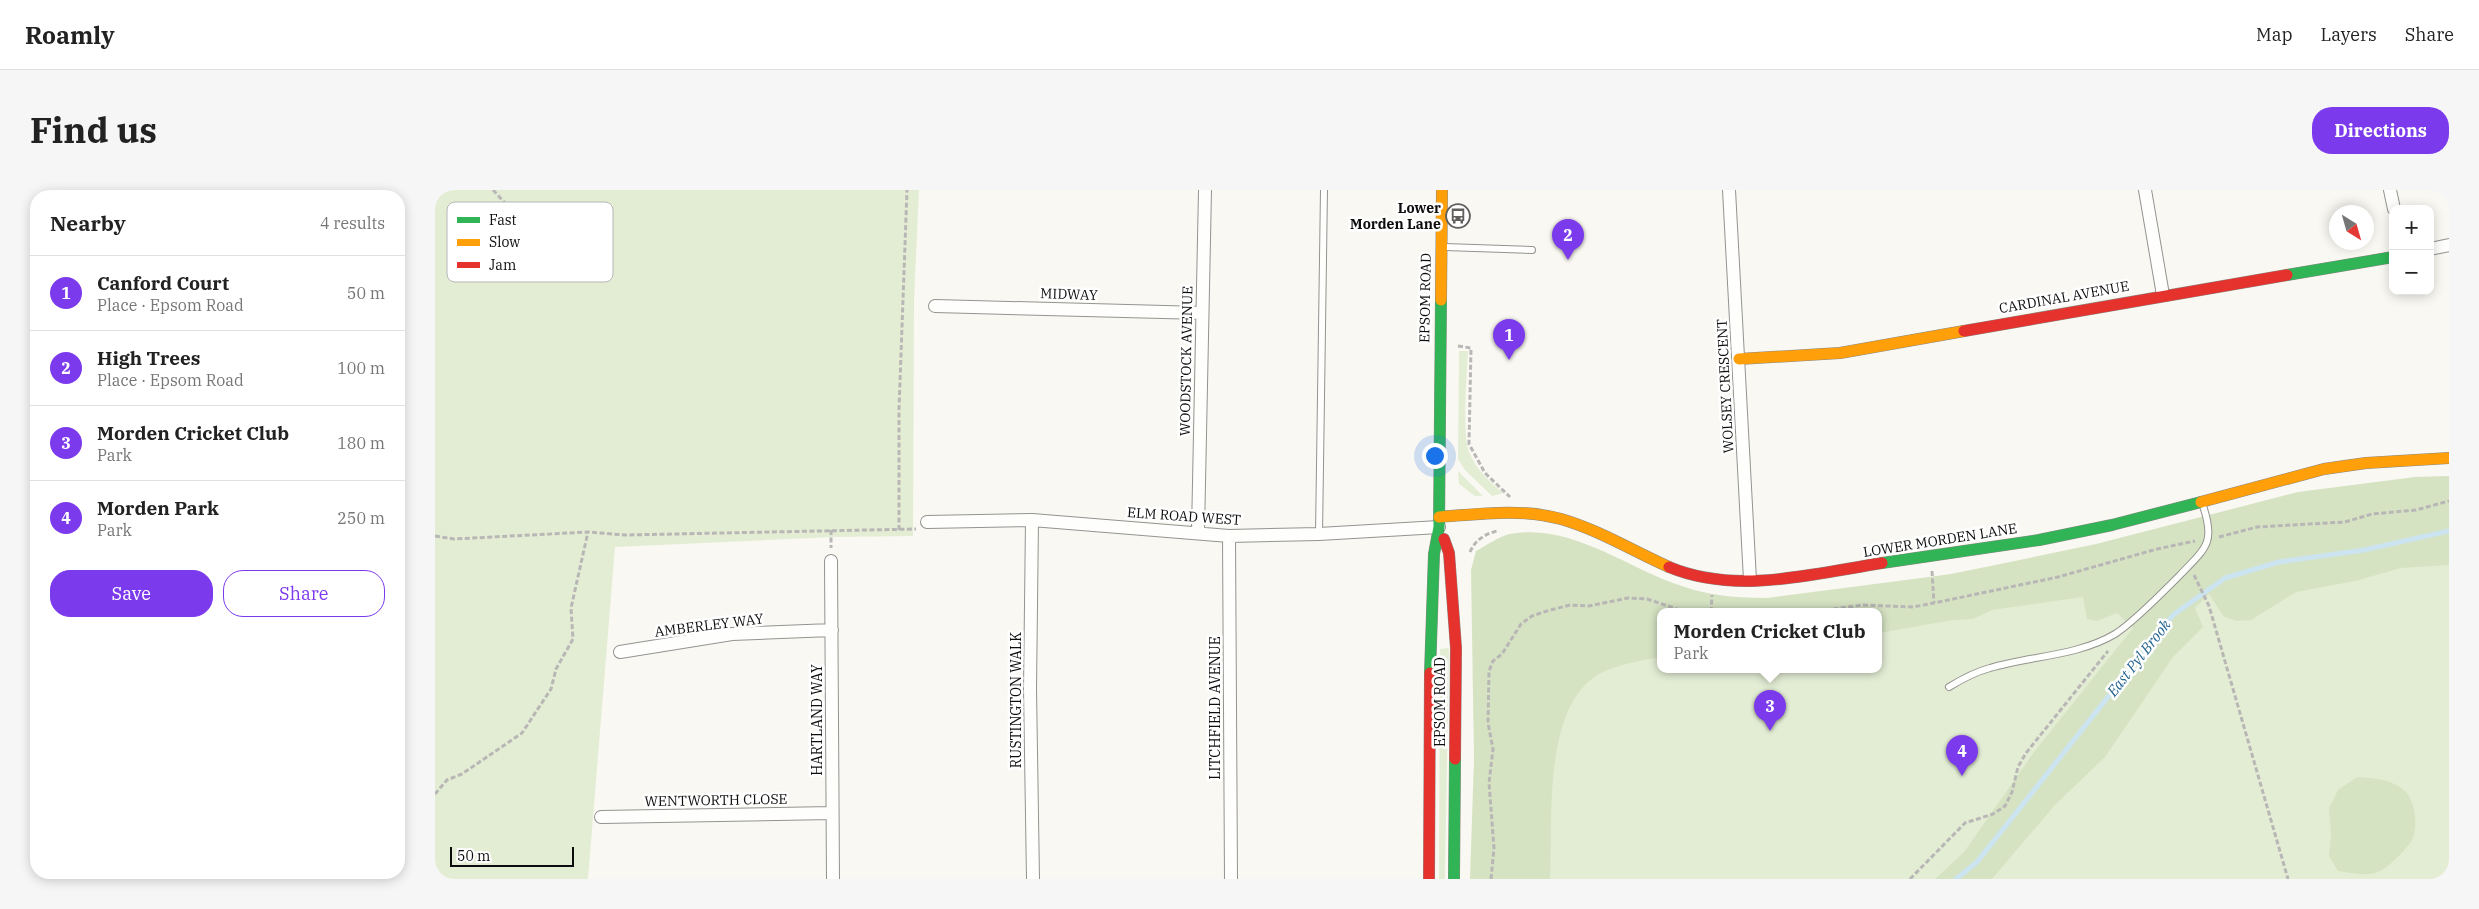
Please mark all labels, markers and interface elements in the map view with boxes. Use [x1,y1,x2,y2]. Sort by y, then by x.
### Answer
text: Roamly [25,19,115,51]
text: Map [2256,23,2293,46]
text: Layers [2321,23,2377,46]
text: Share [2405,23,2454,46]
text: Find us [30,107,157,153]
button: Directions [2312,107,2449,154]
place label: Lower Morden Lane [1350,199,1441,233]
legend [447,202,613,282]
bus stop icon: Lower Morden Lane [1445,203,1471,229]
north arrow [2329,205,2374,250]
map controls [2389,205,2434,295]
button: + [2389,205,2434,250]
text: Nearby [50,209,126,237]
text: Fast [489,211,517,229]
text: 4 results [320,213,385,233]
pin: 2 [1552,219,1584,260]
text: Slow [489,233,520,251]
button: − [2389,250,2434,295]
street label: EPSOM ROAD [1415,253,1435,343]
text: Jam [489,256,516,274]
text: Canford Court [97,271,229,295]
street label: CARDINAL AVENUE [1998,277,2131,317]
text: 1 [61,283,71,303]
text: 50 m [347,283,385,303]
street label: MIDWAY [1040,284,1098,304]
street label: WOODSTOCK AVENUE [1176,286,1196,436]
text: Place · Epsom Road [97,295,244,315]
street label: WOLSEY CRESCENT [1712,318,1738,454]
pin: 1 [1493,319,1525,360]
text: High Trees [97,346,200,370]
text: 2 [61,358,71,378]
text: 100 m [337,358,385,378]
text: Place · Epsom Road [97,370,244,390]
text: Morden Cricket Club [97,421,289,445]
text: 3 [61,433,71,453]
text: 180 m [337,433,385,453]
your location [1422,443,1448,469]
text: Park [97,445,132,465]
text: Morden Park [97,496,219,520]
street label: ELM ROAD WEST [1126,503,1242,529]
text: 4 [61,508,71,528]
text: 250 m [337,508,385,528]
street label: LOWER MORDEN LANE [1862,519,2018,561]
text: Park [97,520,132,540]
button: Save [50,570,213,617]
button: Share [223,570,385,617]
popup [1657,608,1882,673]
street label: AMBERLEY WAY [654,609,765,641]
water label: East Pyl Brook [2102,615,2175,701]
text: Morden Cricket Club [1673,619,1866,643]
street label: RUSTINGTON WALK [1007,632,1025,768]
street label: LITCHFIELD AVENUE [1206,636,1224,780]
text: Park [1673,643,1708,663]
street label: EPSOM ROAD [1431,657,1449,747]
street label: HARTLAND WAY [808,664,826,776]
pin: 3 [1754,690,1786,731]
pin: 4 [1946,735,1978,776]
street label: WENTWORTH CLOSE [644,790,788,810]
scale bar [450,844,574,867]
text: 50 m [457,847,490,865]

